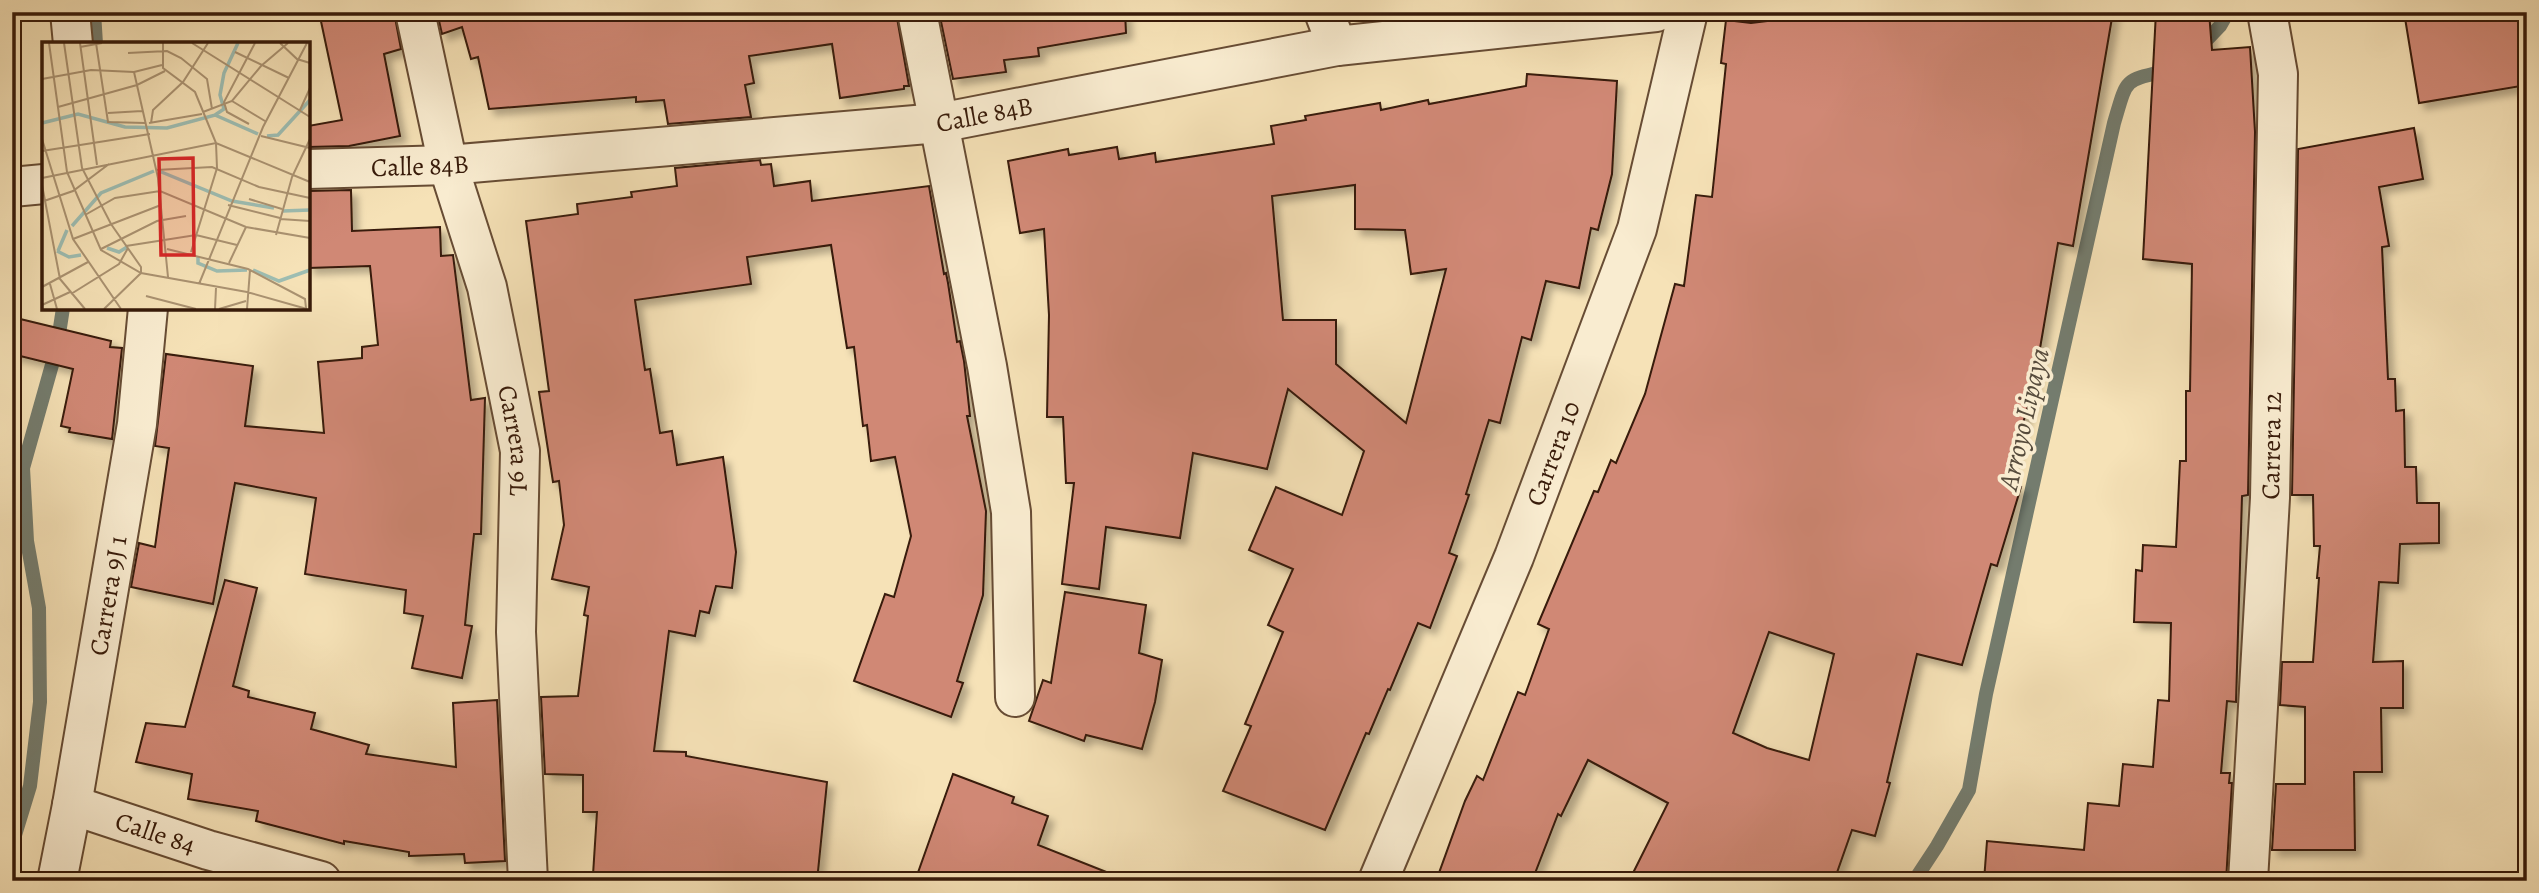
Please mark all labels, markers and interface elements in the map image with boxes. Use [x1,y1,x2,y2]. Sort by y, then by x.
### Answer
inset map [42,42,310,310]
street label: Calle 84B [933,88,1036,141]
street label: Calle 84B [371,146,470,185]
water label: Arroyo Lipaya [1989,344,2059,496]
street label: Carrera 9L [490,382,538,497]
street label: Carrera 12 [2252,391,2290,500]
street label: Carrera 10 [1517,396,1588,511]
street label: Carrera 9J 1 [80,533,135,658]
street label: Calle 84 [111,803,200,862]

